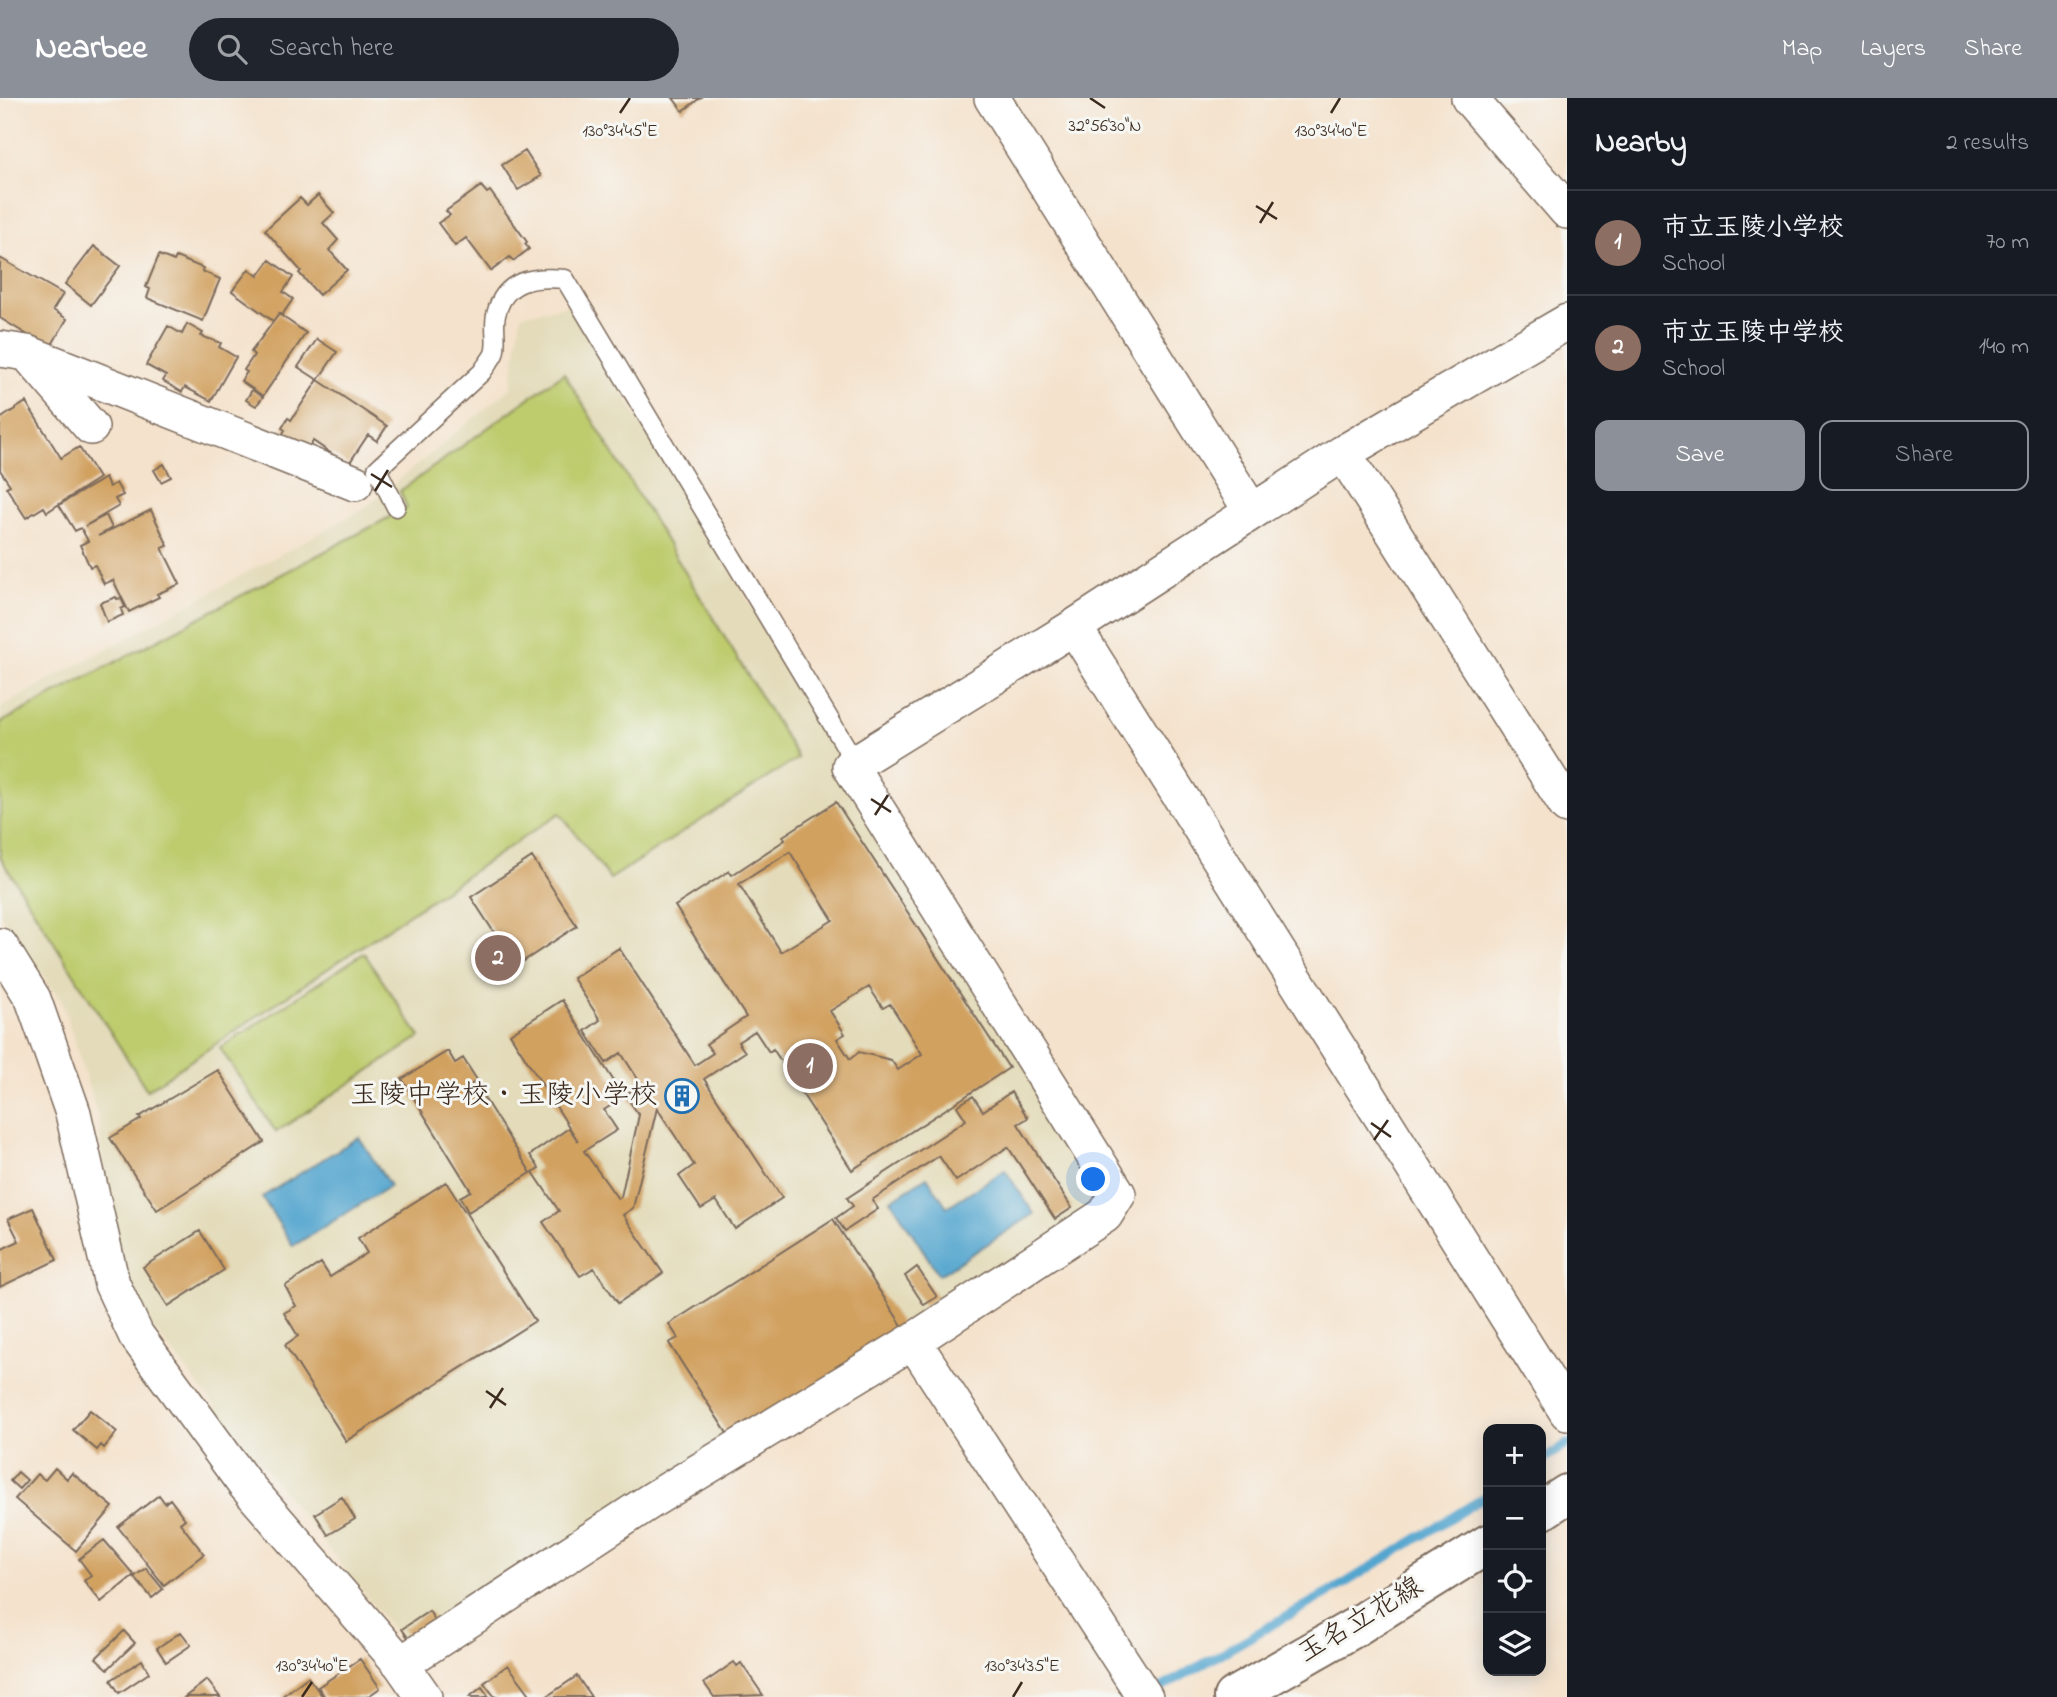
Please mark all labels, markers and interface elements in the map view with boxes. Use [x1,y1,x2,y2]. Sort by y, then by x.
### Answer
search box [189,18,679,81]
text: Nearbee [35,25,147,73]
icon: search [213,30,251,68]
text: Search here [269,30,394,68]
text: Map [1782,32,1822,67]
text: Layers [1860,32,1926,67]
text: Share [1964,32,2022,67]
text: 32°56'30"N [1069,114,1141,140]
text: 130°34'45"E [582,119,658,145]
text: 130°34'40"E [1295,119,1367,145]
text: Nearby [1595,122,1687,166]
text: 2 results [1946,127,2029,160]
text: 市立玉陵小学校 [1662,210,1844,248]
text: 1 [1614,226,1622,259]
text: 70 m [1986,226,2029,259]
text: School [1662,248,1725,281]
text: 市立玉陵中学校 [1662,315,1844,353]
text: 2 [1612,331,1624,364]
text: 140 m [1979,331,2029,364]
text: School [1662,353,1725,386]
button: Save [1595,420,1805,491]
button: Share [1819,420,2029,491]
pin: 2 [475,932,521,984]
pin: 1 [787,1040,833,1092]
place label: 玉陵中学校・玉陵小学校 [350,1076,658,1117]
building icon: 玉陵中学校・玉陵小学校 [663,1077,701,1115]
your location [1076,1162,1110,1196]
map controls [1483,1424,1546,1676]
button: + [1483,1424,1546,1487]
button: − [1483,1487,1546,1550]
button: locate [1483,1550,1546,1613]
street label: 玉名立花線 [1290,1567,1432,1675]
button: layers [1483,1613,1546,1676]
text: 130°34'40"E [276,1654,348,1680]
text: 130°34'35"E [984,1654,1060,1680]

